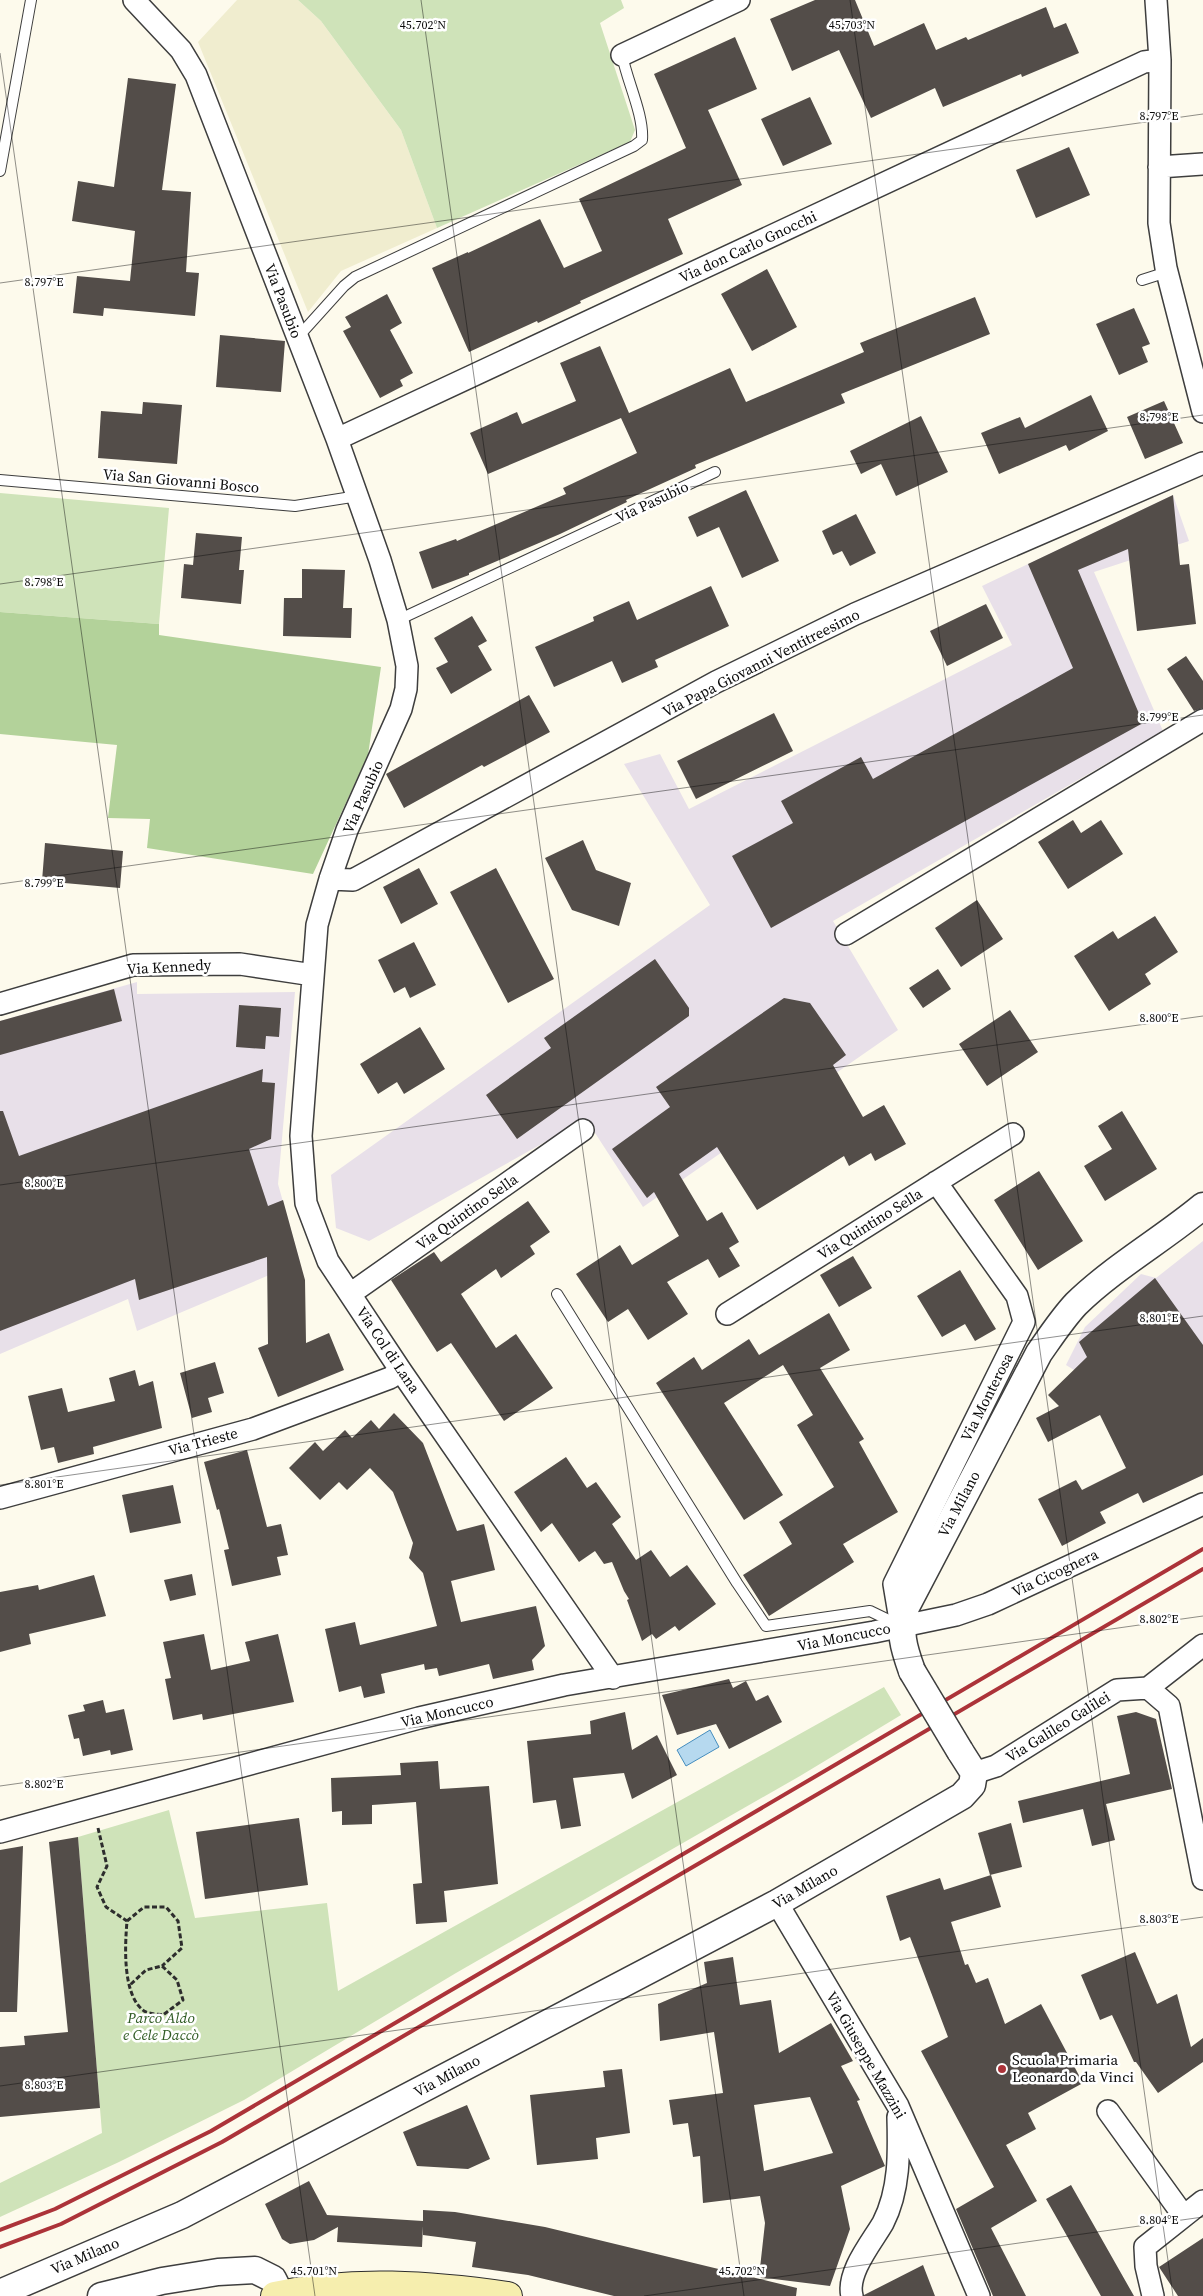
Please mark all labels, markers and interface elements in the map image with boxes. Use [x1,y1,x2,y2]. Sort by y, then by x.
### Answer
text: 45.702°N [400,17,446,33]
text: 45.703°N [829,17,875,33]
text: 8.797°E [1140,108,1178,124]
street label: Via don Carlo Gnocchi [676,205,820,288]
street label: Via Pasubio [260,260,307,341]
text: 8.797°E [25,274,63,290]
text: 8.798°E [1140,409,1178,425]
street label: Via San Giovanni Bosco [102,463,260,498]
street label: Via Pasubio [612,475,692,528]
text: 8.798°E [25,574,63,590]
street label: Via Papa Giovanni Ventitreesimo [658,603,863,722]
text: 8.799°E [1140,709,1178,725]
street label: Via Pasubio [337,757,388,837]
text: 8.799°E [25,875,63,891]
street label: Via Kennedy [126,954,212,979]
text: 8.800°E [1140,1010,1178,1026]
street label: Via Quintino Sella [412,1168,522,1255]
text: 8.800°E [25,1175,63,1191]
street label: Via Quintino Sella [813,1183,926,1264]
street label: Via Col di Lana [352,1302,425,1398]
text: 8.801°E [1140,1310,1178,1326]
street label: Via Monterosa [955,1349,1018,1445]
street label: Via Trieste [166,1422,240,1461]
street label: Via Milano [932,1467,985,1541]
text: 8.801°E [25,1476,63,1492]
street label: Via Cicognera [1008,1543,1102,1602]
text: 8.802°E [1140,1611,1178,1627]
street label: Via Moncucco [795,1617,892,1656]
street label: Via Galileo Galilei [1002,1686,1114,1767]
street label: Via Moncucco [398,1691,495,1732]
text: 8.802°E [25,1776,63,1792]
street label: Via Milano [768,1859,841,1914]
text: 8.803°E [1140,1911,1178,1927]
street label: Via Giuseppe Mazzini [821,1987,911,2122]
park label: Parco Aldo e Cele Daccò [123,2007,199,2045]
street label: Via Milano [410,2049,484,2102]
place label: Scuola Primaria Leonardo da Vinci [1012,2049,1134,2087]
marker: Scuola Primaria Leonardo da Vinci [996,2063,1008,2075]
text: 8.803°E [25,2077,63,2093]
text: 8.804°E [1140,2212,1178,2228]
street label: Via Milano [47,2232,122,2279]
text: 45.701°N [291,2263,337,2279]
text: 45.702°N [719,2263,765,2279]

